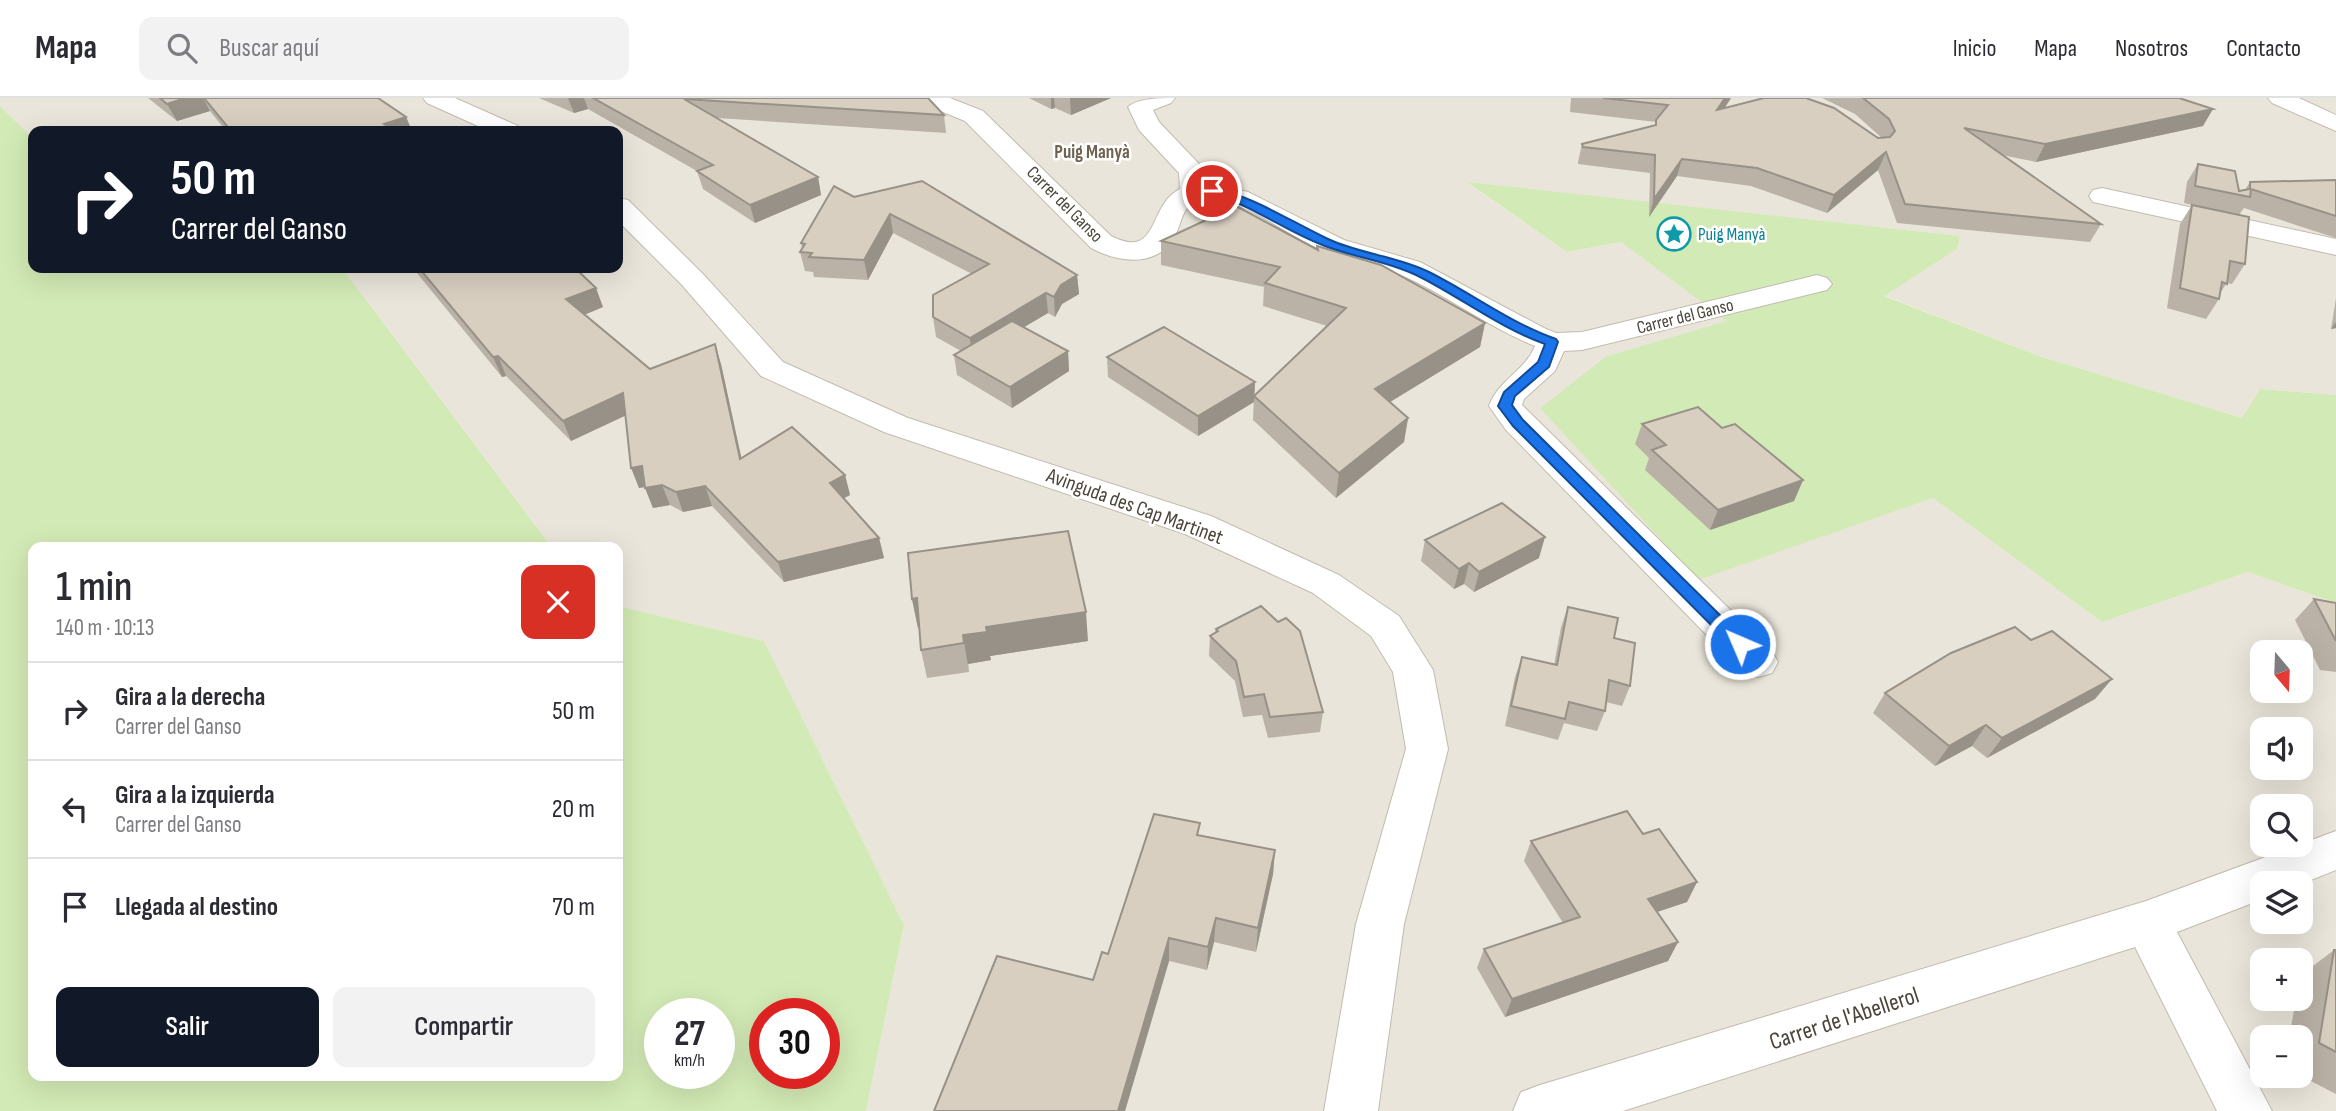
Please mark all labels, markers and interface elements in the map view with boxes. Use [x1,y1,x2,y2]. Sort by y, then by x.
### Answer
search box [139,17,629,80]
text: Mapa [35,28,97,68]
icon: search [163,29,201,67]
text: Buscar aquí [219,33,319,64]
text: Inicio [1953,34,1996,63]
text: Mapa [2034,34,2077,63]
text: Nosotros [2115,34,2188,63]
text: Contacto [2226,34,2301,63]
district label: Puig Manyà [1054,141,1130,164]
text: 50 m [171,150,256,209]
icon: right [56,154,147,245]
pin [1182,161,1242,221]
street label: Carrer del Ganso [1022,162,1107,247]
icon: arrive [1193,172,1231,210]
text: Carrer del Ganso [171,210,347,249]
place icon: Puig Manyà [1655,215,1693,253]
place label: Puig Manyà [1698,224,1765,245]
street label: Carrer del Ganso [1635,294,1736,339]
street label: Avinguda des Cap Martinet [1042,463,1227,550]
text: 1 min [56,562,132,613]
button: close [521,565,595,639]
position arrow [1703,607,1777,681]
text: 140 m · 10:13 [56,614,154,642]
north arrow [2250,640,2314,704]
map controls [2250,640,2313,1088]
text: Gira a la derecha [115,682,265,713]
icon: right [56,692,94,730]
text: 50 m [552,696,595,727]
text: Carrer del Ganso [115,713,242,741]
button: sound [2250,717,2313,780]
text: Gira a la izquierda [115,780,275,811]
icon: left [56,790,94,828]
text: 20 m [552,794,595,825]
button: search [2250,794,2313,857]
text: Carrer del Ganso [115,811,242,839]
button: layers [2250,871,2313,934]
icon: arrive [56,888,94,926]
text: Llegada al destino [115,892,278,923]
text: 70 m [552,892,595,923]
button: + [2250,948,2313,1011]
street label: Carrer de l'Abellerol [1766,981,1923,1056]
button: Salir [56,987,319,1067]
button: Compartir [333,987,595,1067]
speed limit sign: 30 [749,998,840,1089]
text: 27 [674,1013,705,1056]
button: − [2250,1025,2313,1088]
text: km/h [674,1050,705,1071]

